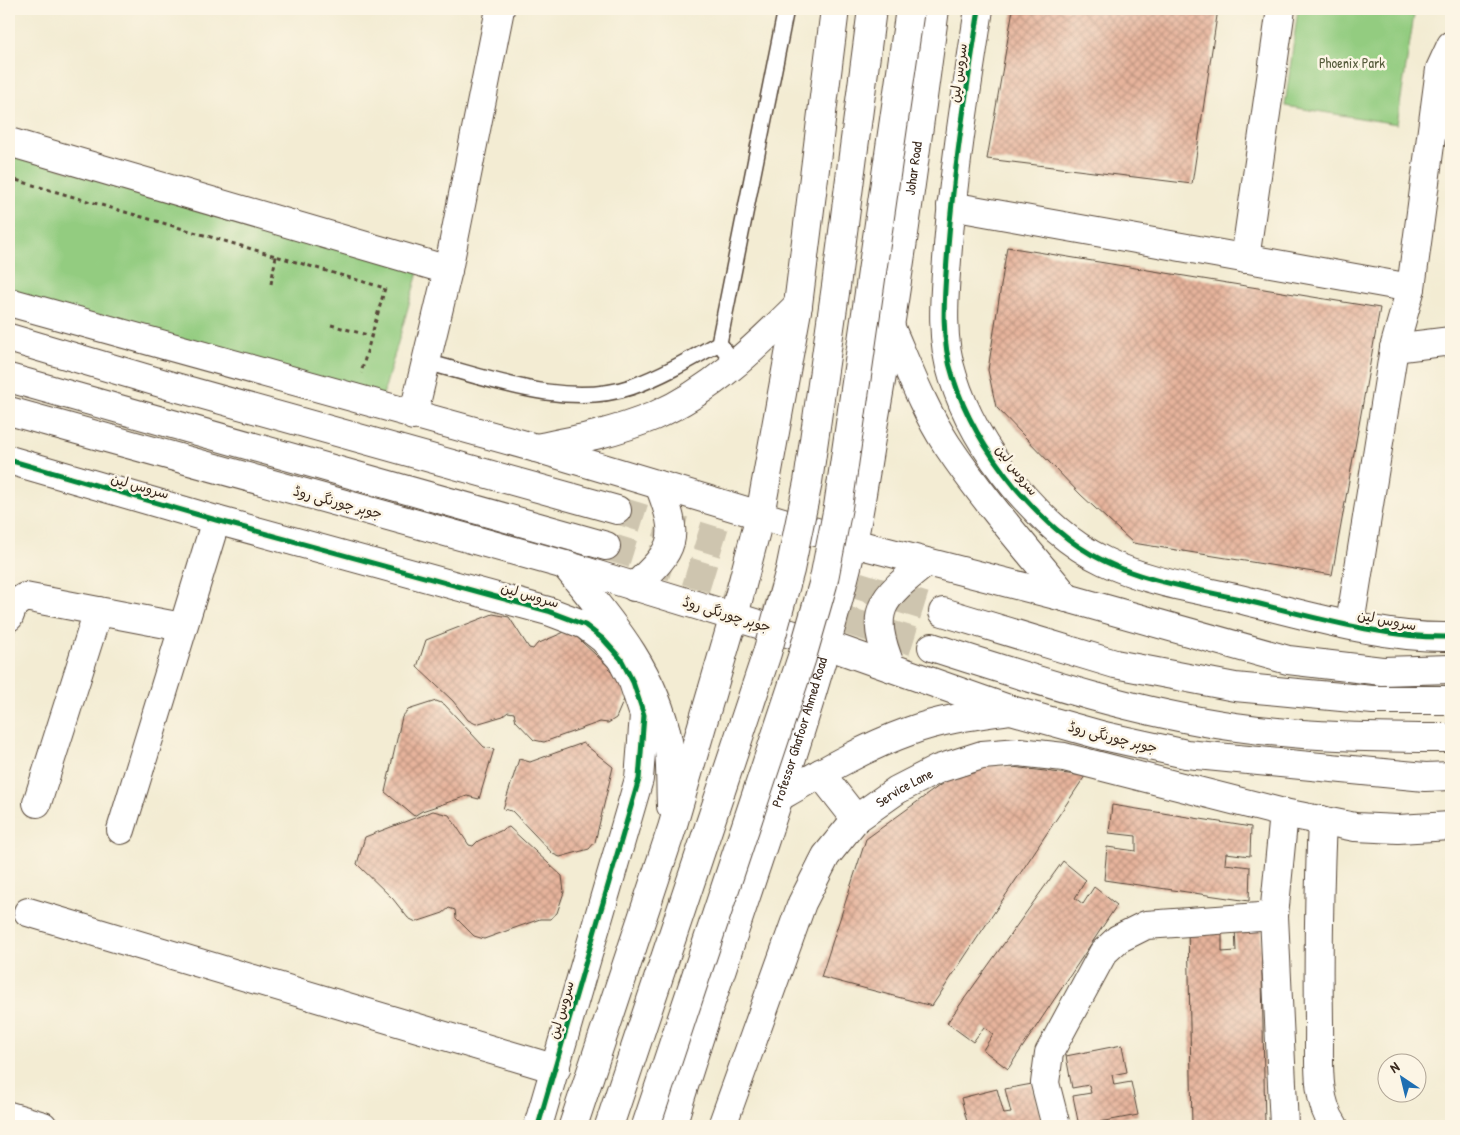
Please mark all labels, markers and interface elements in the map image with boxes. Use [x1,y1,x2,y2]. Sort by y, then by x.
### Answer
street label: سروس لین [944,42,971,104]
park label: Phoenix Park [1319,53,1385,72]
street label: Johar Road [900,140,926,196]
street label: سروس لین [992,440,1043,499]
street label: سروس لین [109,468,171,503]
street label: جوہر چورنگی روڈ [291,481,385,524]
street label: سروس لین [499,577,561,612]
street label: جوہر چورنگی روڈ [680,591,774,638]
street label: سروس لین [1356,604,1418,635]
street label: Professor Ghafoor Ahmed Road [767,654,831,809]
street label: جوہر چورنگی روڈ [1066,716,1160,759]
street label: Service Lane [872,763,936,811]
street label: سروس لین [543,979,578,1041]
north arrow [1378,1052,1428,1102]
text: N [1386,1057,1403,1077]

